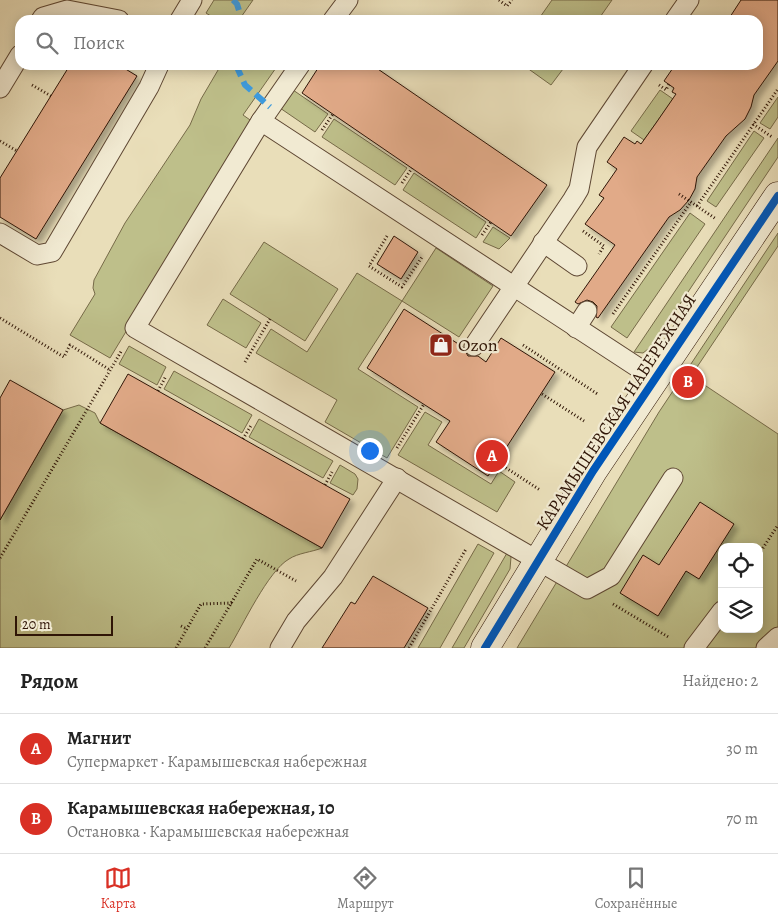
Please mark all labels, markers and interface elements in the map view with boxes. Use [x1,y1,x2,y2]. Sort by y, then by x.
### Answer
search box [15,15,763,70]
icon: search [33,29,61,57]
text: Поиск [73,30,125,56]
street label: КАРАМЫШЕВСКАЯ НАБЕРЕЖНАЯ [530,289,702,535]
shop icon: Ozon [428,332,454,358]
place label: Ozon [458,333,498,357]
pin: B [672,363,704,401]
pin: A [476,437,508,475]
your location [357,438,383,464]
map controls [718,543,763,633]
button: locate [718,543,763,588]
button: layers [718,588,763,633]
scale bar [15,613,112,636]
text: 20 m [22,615,51,634]
text: Рядом [20,667,78,695]
text: Найдено: 2 [682,670,758,692]
text: Магнит [67,725,131,751]
text: A [31,738,41,760]
text: 30 m [726,738,758,760]
text: Супермаркет · Карамышевская набережная [67,751,367,773]
text: Карамышевская набережная, 10 [67,795,335,821]
text: B [31,808,41,830]
text: 70 m [726,808,758,830]
text: Остановка · Карамышевская набережная [67,821,349,843]
tab: Карта [101,864,136,913]
tab: Маршрут [337,864,394,913]
tab: Сохранённые [595,864,677,913]

